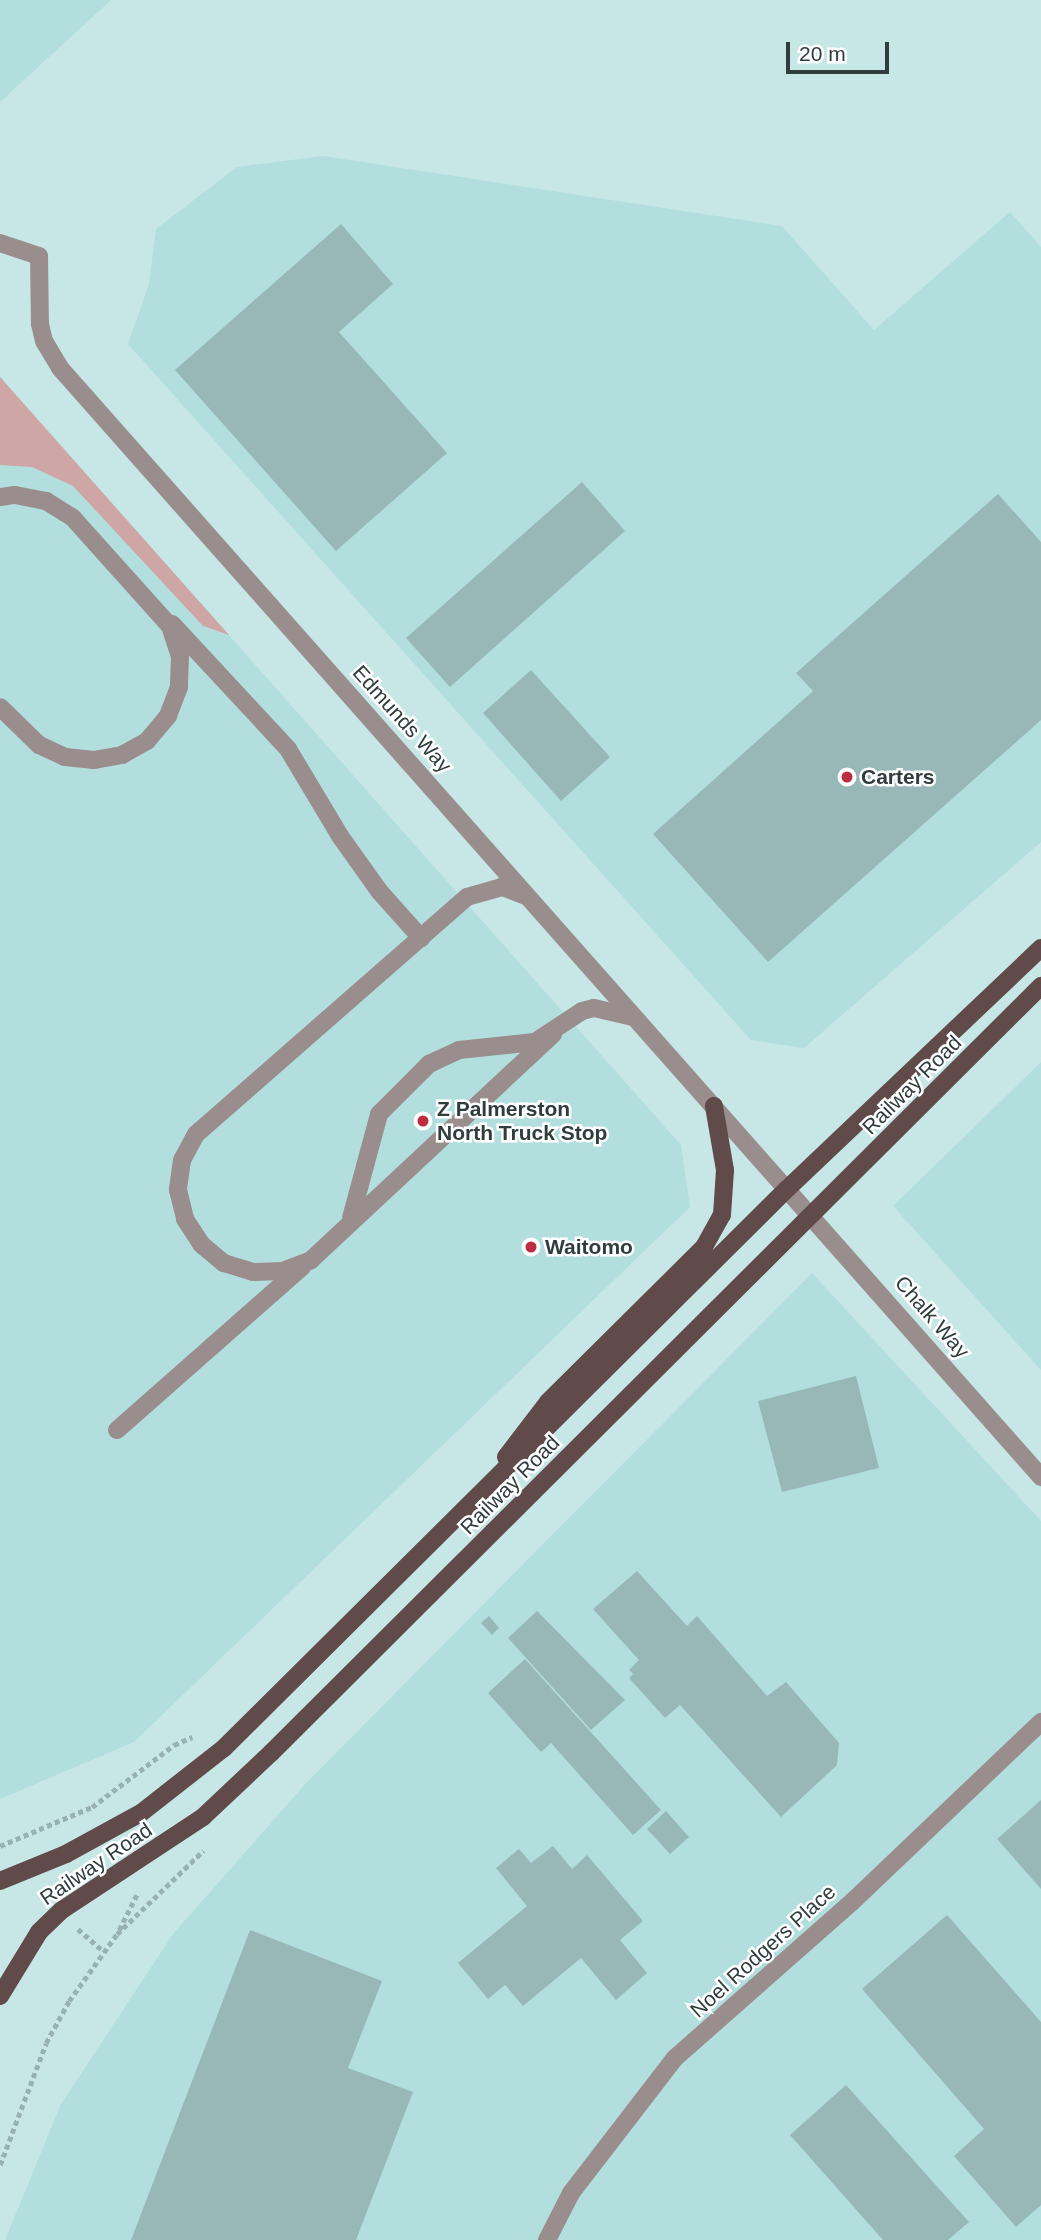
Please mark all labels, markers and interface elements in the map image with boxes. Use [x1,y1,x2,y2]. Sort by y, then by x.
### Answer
scale bar [789,28,892,72]
text: 20 m [799,42,846,65]
street label: Edmunds Way [347,660,457,778]
place label: Carters [861,764,935,790]
marker: Carters [839,769,855,785]
street label: Railway Road [857,1030,967,1140]
place label: Z Palmerston North Truck Stop [437,1096,607,1146]
marker: Z Palmerston North Truck Stop [415,1113,431,1129]
place label: Waitomo [545,1234,633,1260]
marker: Waitomo [523,1239,539,1255]
street label: Chalk Way [889,1271,975,1363]
street label: Railway Road [455,1430,565,1540]
street label: Railway Road [35,1817,157,1911]
street label: Noel Rodgers Place [685,1879,841,2023]

